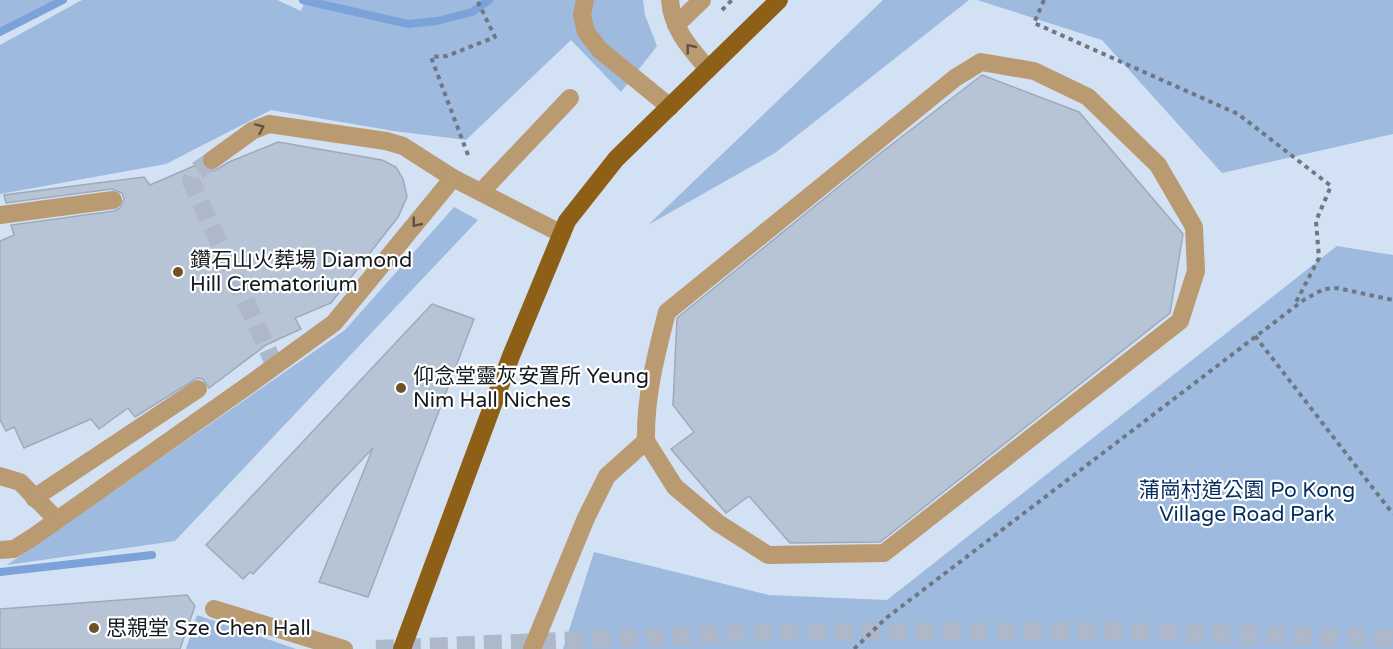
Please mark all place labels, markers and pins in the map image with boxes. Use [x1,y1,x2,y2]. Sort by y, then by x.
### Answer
place label: 鑽石山火葬場 Diamond Hill Crematorium [190,248,412,297]
marker: 鑽石山火葬場 Diamond Hill Crematorium [171,265,185,279]
place label: 仰念堂靈灰安置所 Yeung Nim Hall Niches [413,364,649,413]
marker: 仰念堂靈灰安置所 Yeung Nim Hall Niches [394,381,408,395]
place label: 思親堂 Sze Chen Hall [106,616,311,641]
marker: 思親堂 Sze Chen Hall [87,621,101,635]

